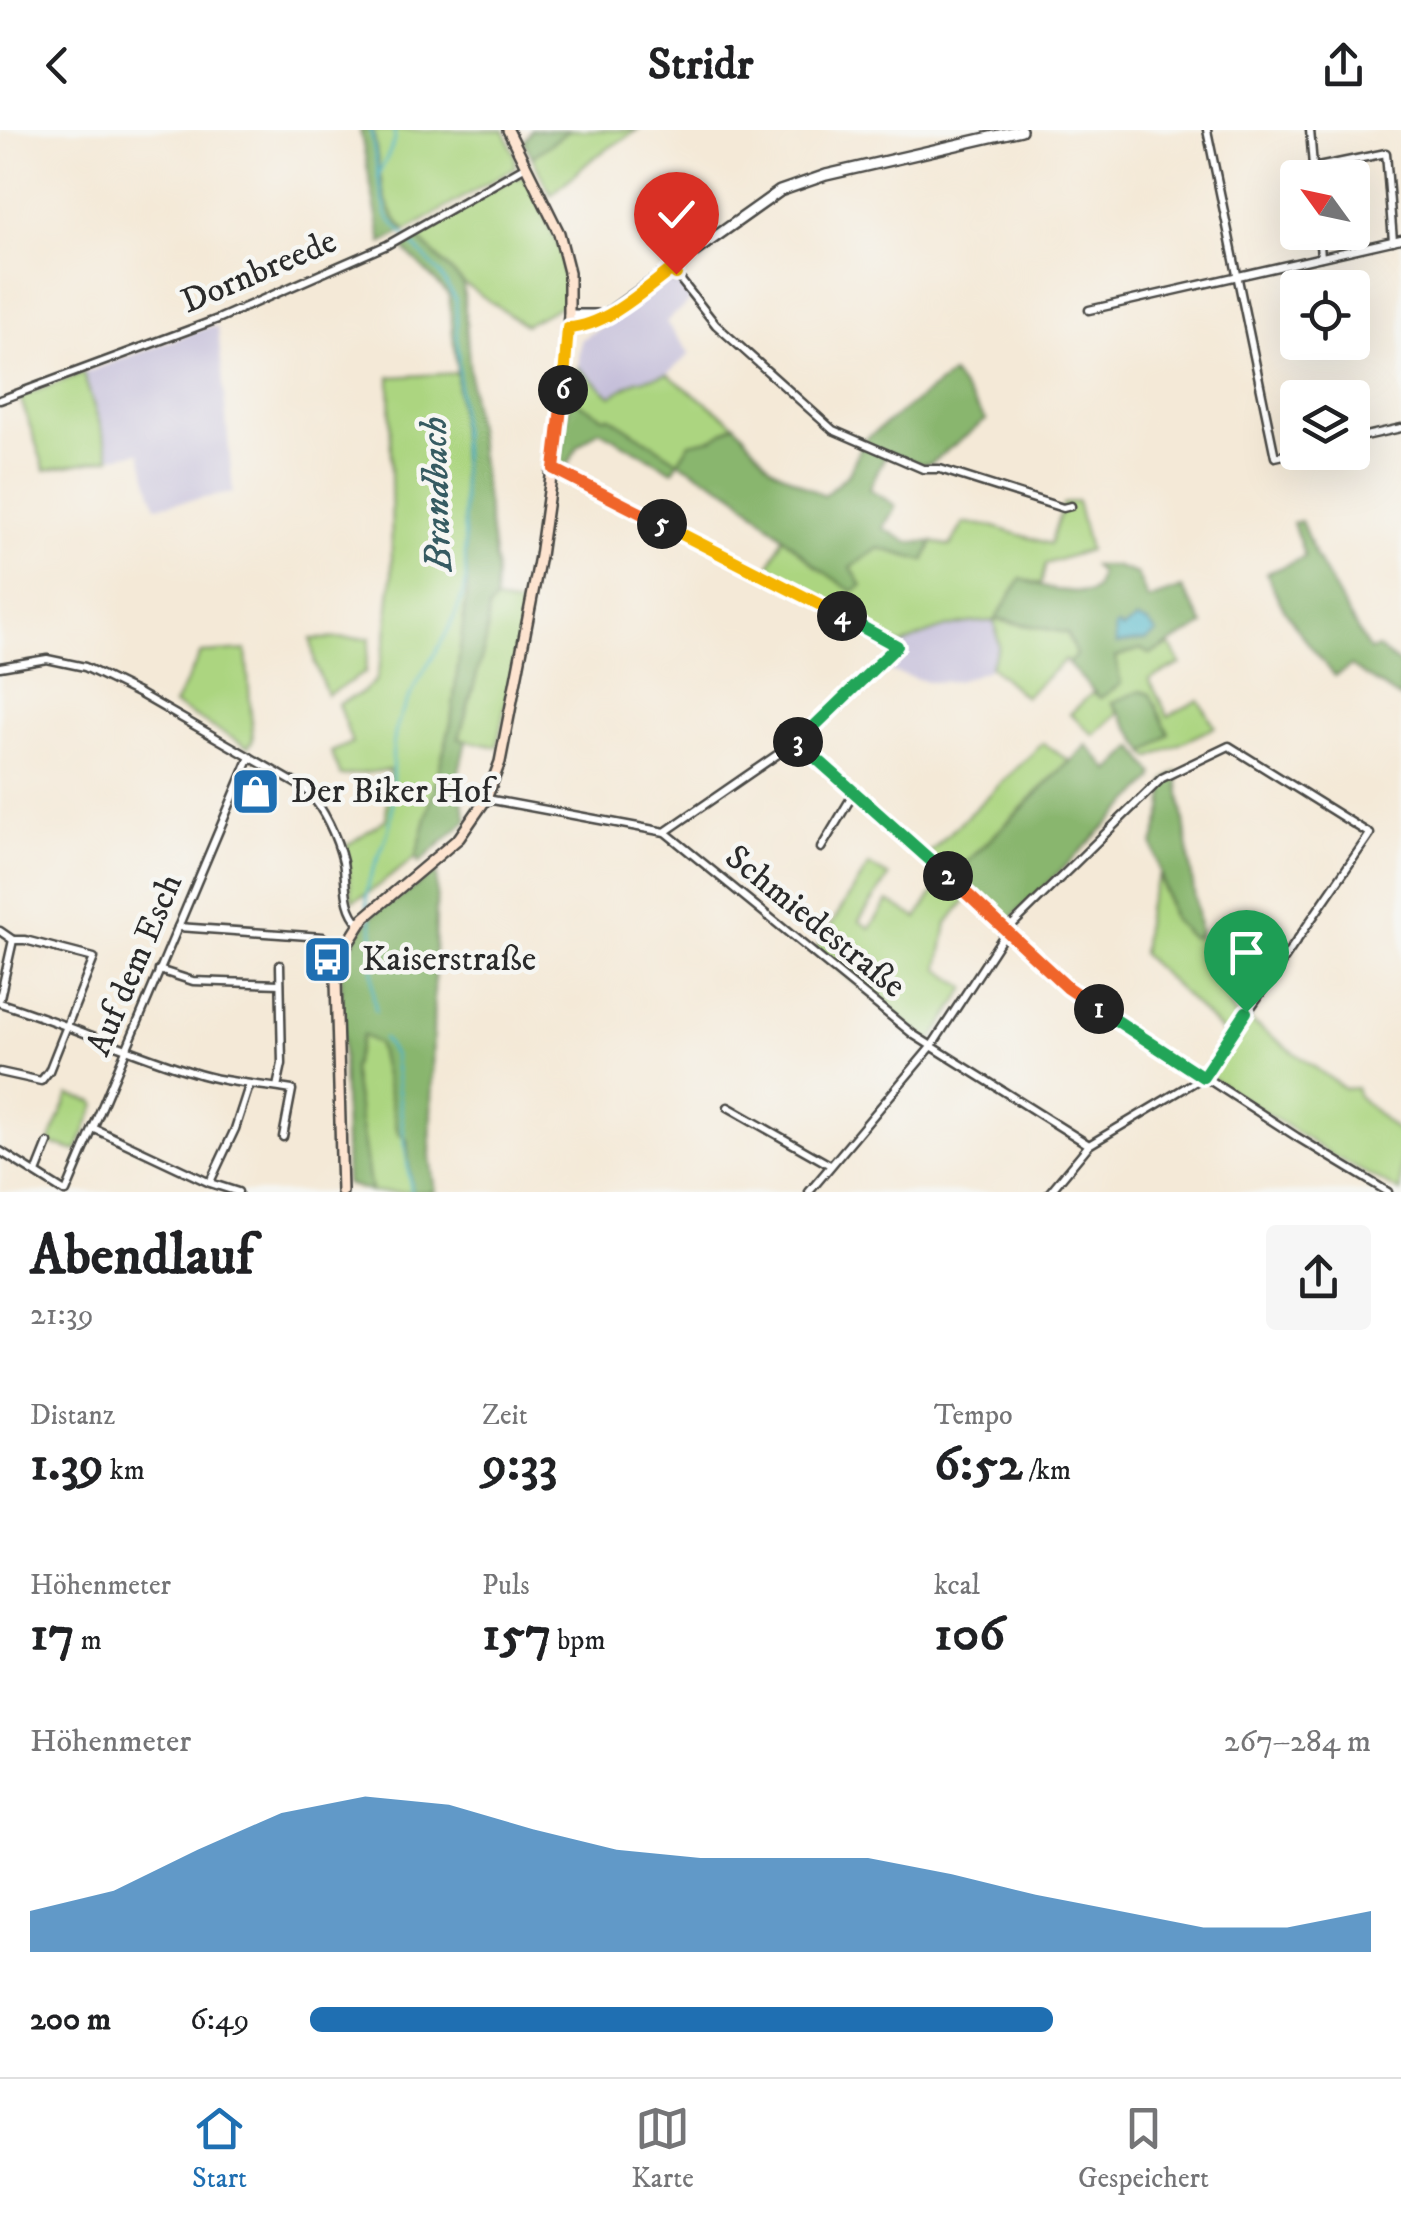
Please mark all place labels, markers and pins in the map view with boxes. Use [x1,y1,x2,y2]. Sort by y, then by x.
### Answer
pin [634,172,719,275]
pin: 6 [538,365,588,415]
pin: 5 [637,499,687,549]
pin: 4 [817,591,867,641]
pin: 3 [773,717,823,767]
shop icon: Der Biker Hof [230,766,282,818]
place label: Der Biker Hof [291,770,497,814]
pin: 2 [923,851,973,901]
pin [1204,910,1289,1013]
bus stop icon: Kaiserstraße [301,934,353,986]
place label: Kaiserstraße [362,938,536,982]
pin: 1 [1074,984,1124,1034]

